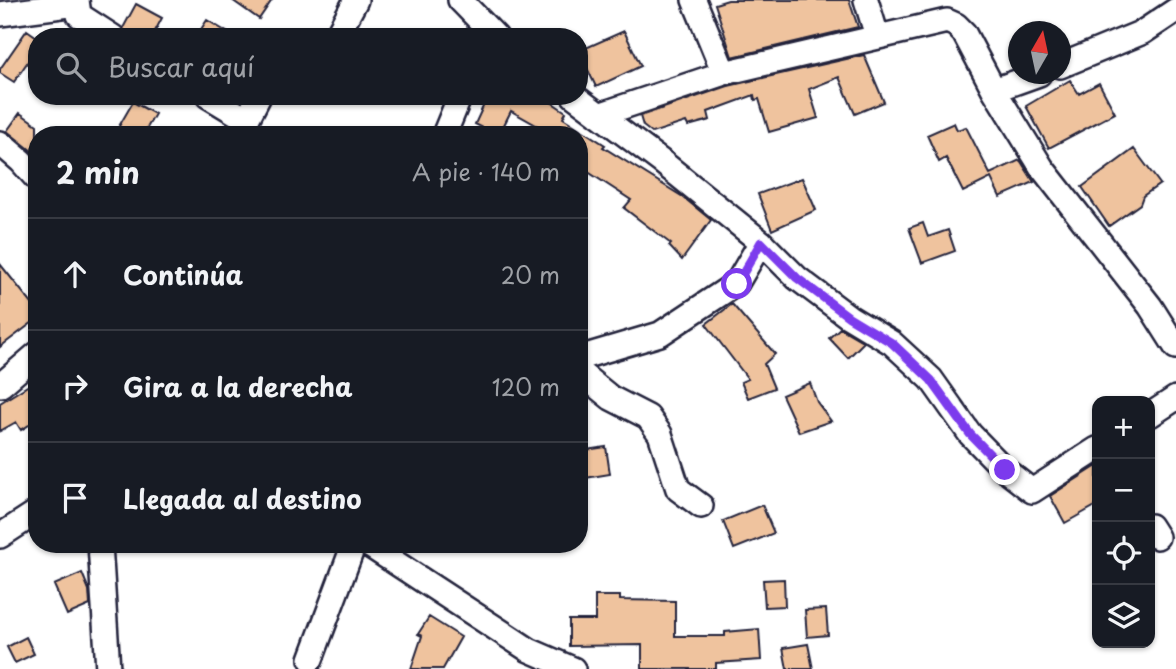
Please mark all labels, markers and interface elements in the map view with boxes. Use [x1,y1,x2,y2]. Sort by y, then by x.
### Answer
north arrow [1008,21,1071,84]
search box [28,28,588,105]
text: Buscar aquí [108,47,254,86]
icon: search [52,48,90,86]
text: 2 min [56,149,140,194]
text: A pie · 140 m [412,154,560,189]
icon: ahead [56,255,94,293]
text: Continúa [123,255,243,294]
text: 20 m [501,257,560,292]
route start [721,268,752,299]
icon: right [56,367,94,405]
text: Gira a la derecha [123,367,353,406]
text: 120 m [492,369,560,404]
map controls [1092,396,1155,648]
button: + [1092,396,1155,459]
route end [989,454,1020,485]
button: − [1092,459,1155,522]
icon: arrive [56,479,94,517]
text: Llegada al destino [123,479,362,518]
button: locate [1092,522,1155,585]
button: layers [1092,585,1155,648]

